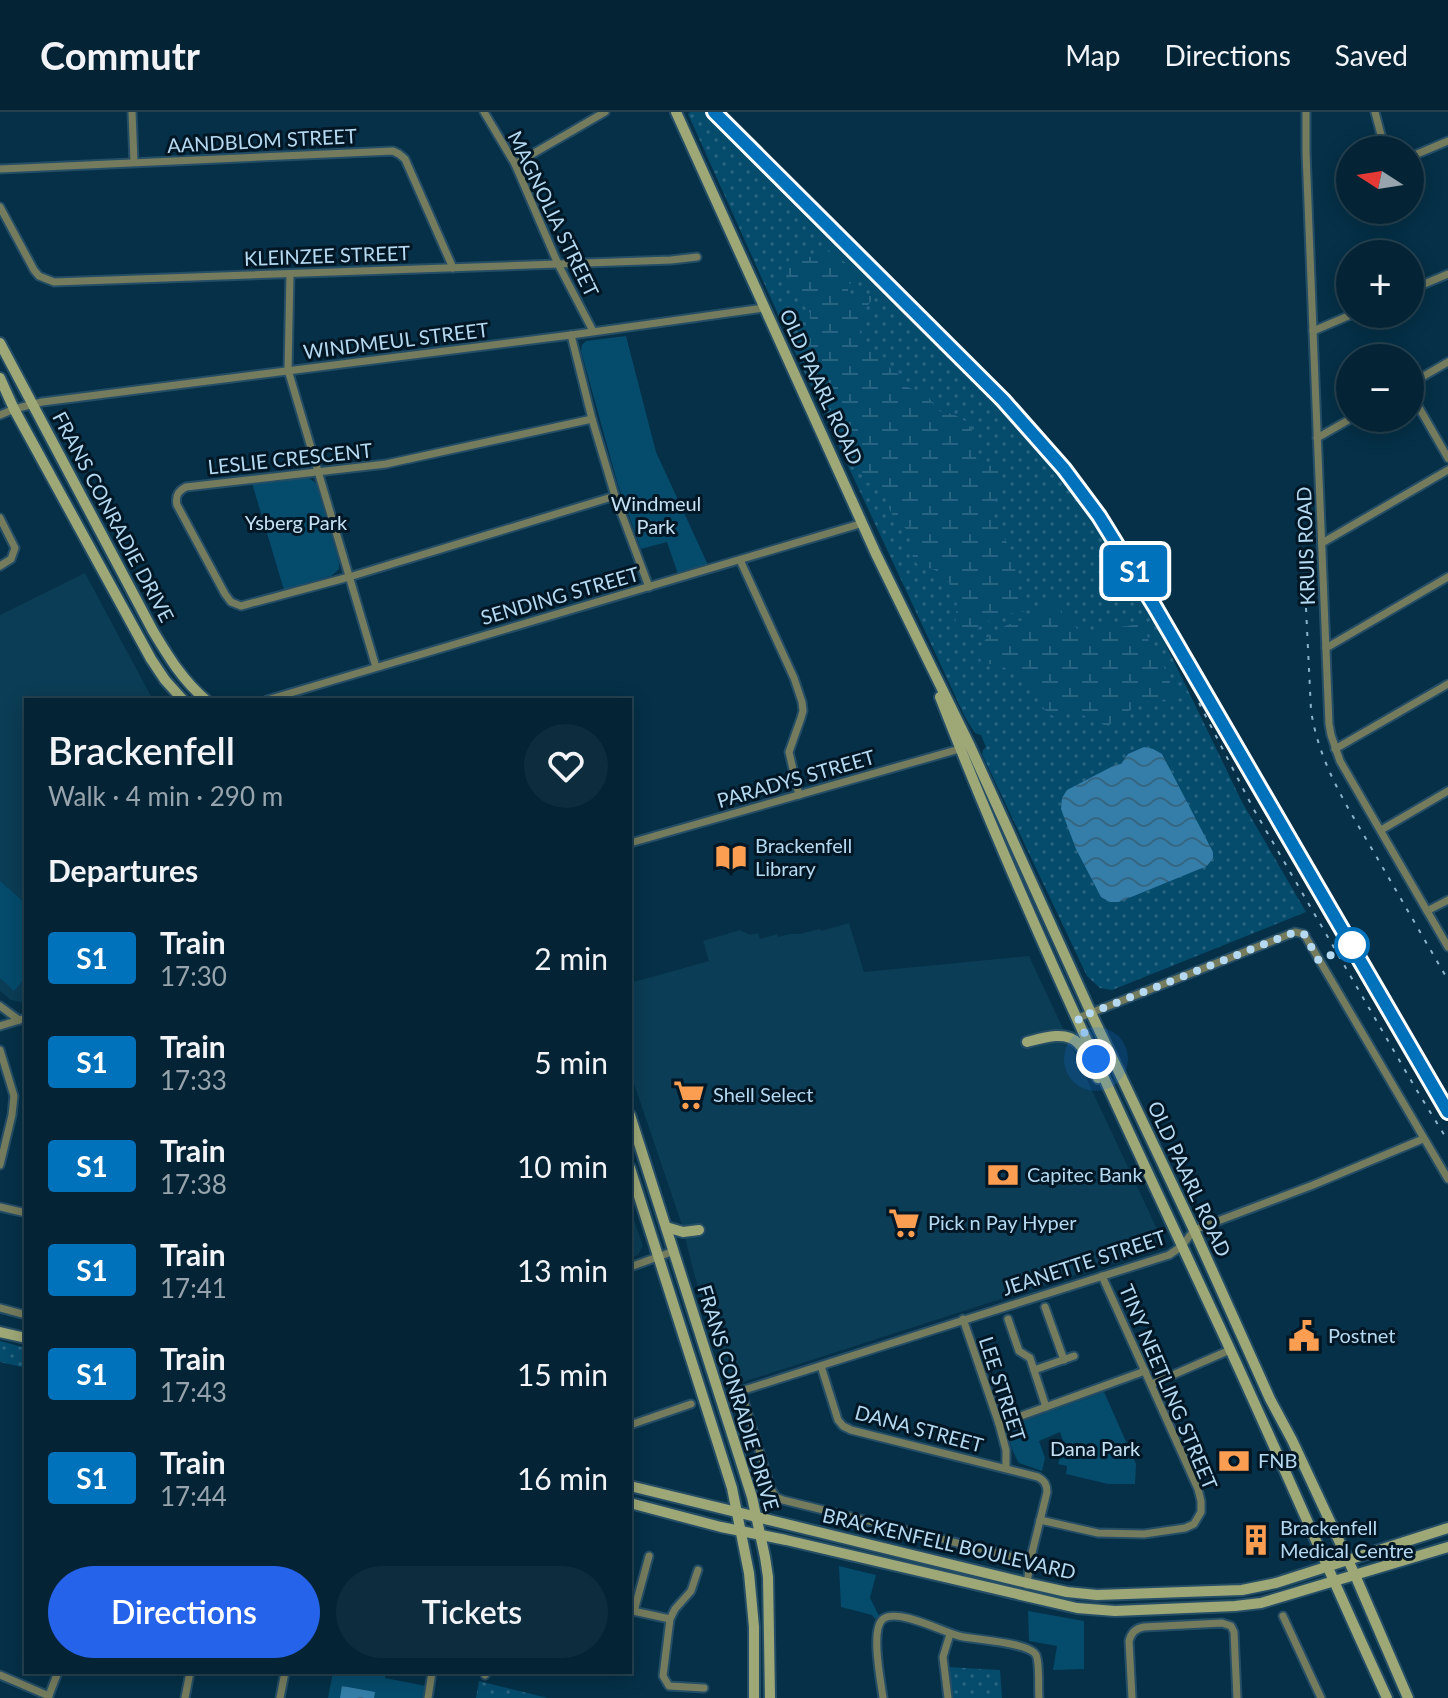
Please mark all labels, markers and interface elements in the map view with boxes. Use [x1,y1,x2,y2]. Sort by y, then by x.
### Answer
text: Commutr [40,32,200,78]
text: Map [1065,38,1120,72]
text: Directions [1164,38,1291,72]
text: Saved [1335,38,1408,72]
street label: AANDBLOM STREET [167,123,358,157]
street label: MAGNOLIA STREET [503,127,605,301]
north arrow [1336,136,1424,224]
map controls [1336,136,1424,432]
street label: KLEINZEE STREET [243,240,411,270]
button: + [1336,240,1424,328]
street label: OLD PAARL ROAD [775,305,868,468]
street label: WINDMEUL STREET [302,317,490,363]
button: − [1336,344,1424,432]
street label: FRANS CONRADIE DRIVE [48,407,180,626]
street label: LESLIE CRESCENT [206,437,374,479]
street label: KRUIS ROAD [1291,486,1319,606]
park label: Windmeul Park [611,491,701,538]
park label: Ysberg Park [245,510,348,534]
line badge: S1 [1099,545,1171,597]
text: S1 [1119,554,1151,588]
street label: SENDING STREET [478,561,642,629]
button: heart [524,724,608,808]
text: Brackenfell [48,727,235,773]
street label: PARADYS STREET [714,744,878,812]
text: Walk · 4 min · 290 m [48,780,283,812]
place label: Brackenfell Library [755,833,852,880]
library icon: Brackenfell Library [714,840,748,874]
text: Departures [48,852,198,888]
text: Train [160,924,226,960]
unlabelled marker [1335,928,1369,962]
text: 2 min [534,940,608,976]
text: S1 [76,941,108,975]
text: 17:30 [160,960,227,992]
text: Train [160,1028,226,1064]
your location [1076,1039,1116,1079]
text: 5 min [534,1044,608,1080]
text: S1 [76,1045,108,1079]
text: 17:33 [160,1064,227,1096]
supermarket icon: Shell Select [672,1078,706,1112]
place label: Shell Select [713,1082,813,1106]
street label: OLD PAARL ROAD [1143,1097,1236,1260]
text: Train [160,1132,226,1168]
text: 10 min [517,1148,608,1184]
text: S1 [76,1149,108,1183]
bank icon: Capitec Bank [986,1158,1020,1192]
place label: Capitec Bank [1027,1162,1144,1186]
text: 17:38 [160,1168,227,1200]
supermarket icon: Pick n Pay Hyper [887,1206,921,1240]
place label: Pick n Pay Hyper [928,1210,1077,1234]
street label: JEANETTE STREET [999,1224,1169,1300]
text: Train [160,1236,226,1272]
text: 13 min [517,1252,608,1288]
text: S1 [76,1253,108,1287]
text: 17:41 [160,1272,227,1304]
street label: TINY NEETLING STREET [1115,1280,1223,1493]
street label: FRANS CONRADIE DRIVE [693,1282,785,1514]
public building icon: Postnet [1287,1319,1321,1353]
place label: Postnet [1328,1323,1395,1347]
street label: LEE STREET [975,1333,1031,1444]
text: Train [160,1340,226,1376]
text: 15 min [517,1356,608,1392]
text: S1 [76,1357,108,1391]
text: 17:43 [160,1376,227,1408]
street label: DANA STREET [853,1399,986,1457]
park label: Dana Park [1050,1436,1141,1460]
text: Train [160,1444,226,1480]
bank icon: FNB [1217,1444,1251,1478]
place label: FNB [1258,1448,1298,1472]
text: 16 min [517,1460,608,1496]
text: S1 [76,1461,108,1495]
text: 17:44 [160,1480,227,1512]
street label: BRACKENFELL BOULEVARD [820,1502,1078,1584]
place label: Brackenfell Medical Centre [1280,1515,1414,1562]
building icon: Brackenfell Medical Centre [1239,1523,1273,1557]
button: Directions [48,1566,320,1658]
button: Tickets [336,1566,608,1658]

